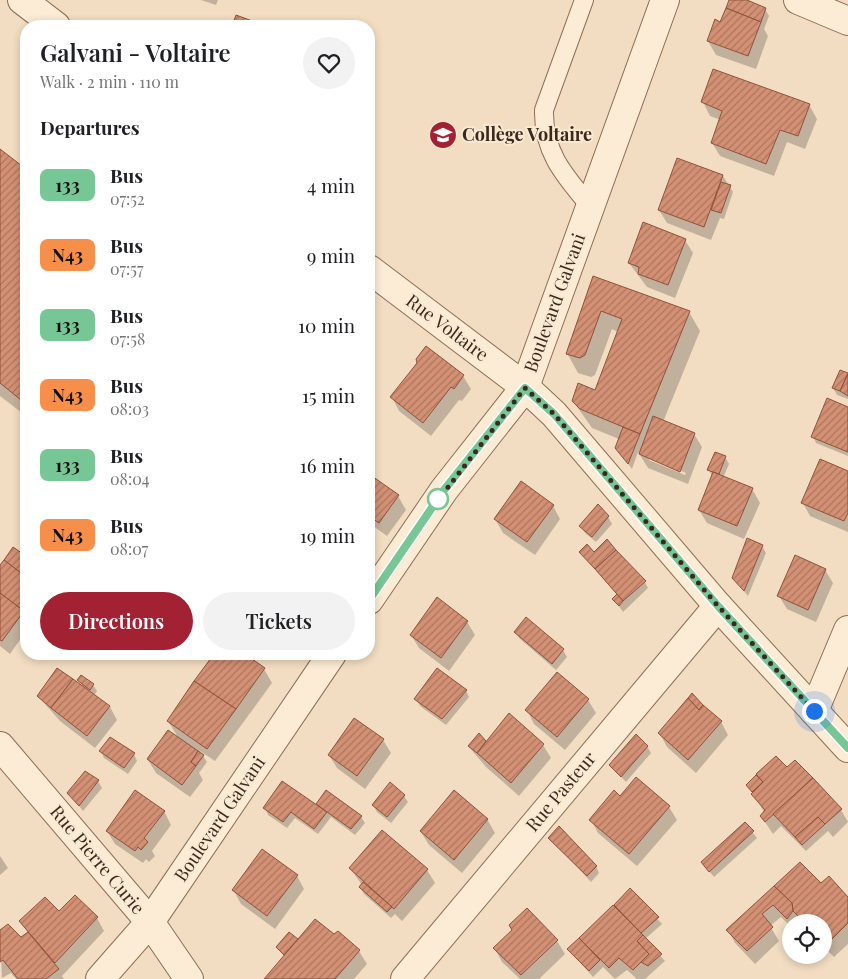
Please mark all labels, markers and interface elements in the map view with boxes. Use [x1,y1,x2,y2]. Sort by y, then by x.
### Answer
text: Galvani - Voltaire [40,36,231,68]
button: heart [303,37,355,89]
text: Walk · 2 min · 110 m [40,71,179,92]
text: Departures [40,114,140,140]
school or university icon: Collège Voltaire [428,120,458,150]
place label: Collège Voltaire [462,122,592,146]
text: Bus [110,162,143,188]
text: 4 min [307,172,355,198]
text: 133 [55,173,80,197]
text: 07:52 [110,188,145,209]
street label: Boulevard Galvani [518,230,590,375]
text: Bus [110,232,143,258]
text: 9 min [307,242,355,268]
text: N43 [52,243,83,267]
text: 07:57 [110,258,144,279]
street label: Rue Voltaire [401,288,494,366]
text: Bus [110,302,143,328]
text: 10 min [298,312,355,338]
text: 133 [55,313,80,337]
text: 07:58 [110,328,145,349]
text: Bus [110,372,143,398]
text: 15 min [302,382,355,408]
text: N43 [52,383,83,407]
text: 08:03 [110,398,149,419]
text: Bus [110,442,143,468]
text: 16 min [300,452,355,478]
text: 133 [55,453,80,477]
text: 08:04 [110,468,150,489]
unlabelled marker [427,488,449,510]
text: Bus [110,512,143,538]
text: 19 min [300,522,355,548]
text: N43 [52,523,83,547]
text: 08:07 [110,538,148,559]
button: Directions [40,592,193,650]
button: Tickets [203,592,355,650]
your location [802,699,827,724]
street label: Rue Pasteur [520,746,601,836]
street label: Boulevard Galvani [168,751,270,886]
street label: Rue Pierre Curie [45,800,150,919]
map controls [782,914,832,964]
button: locate [782,914,832,964]

